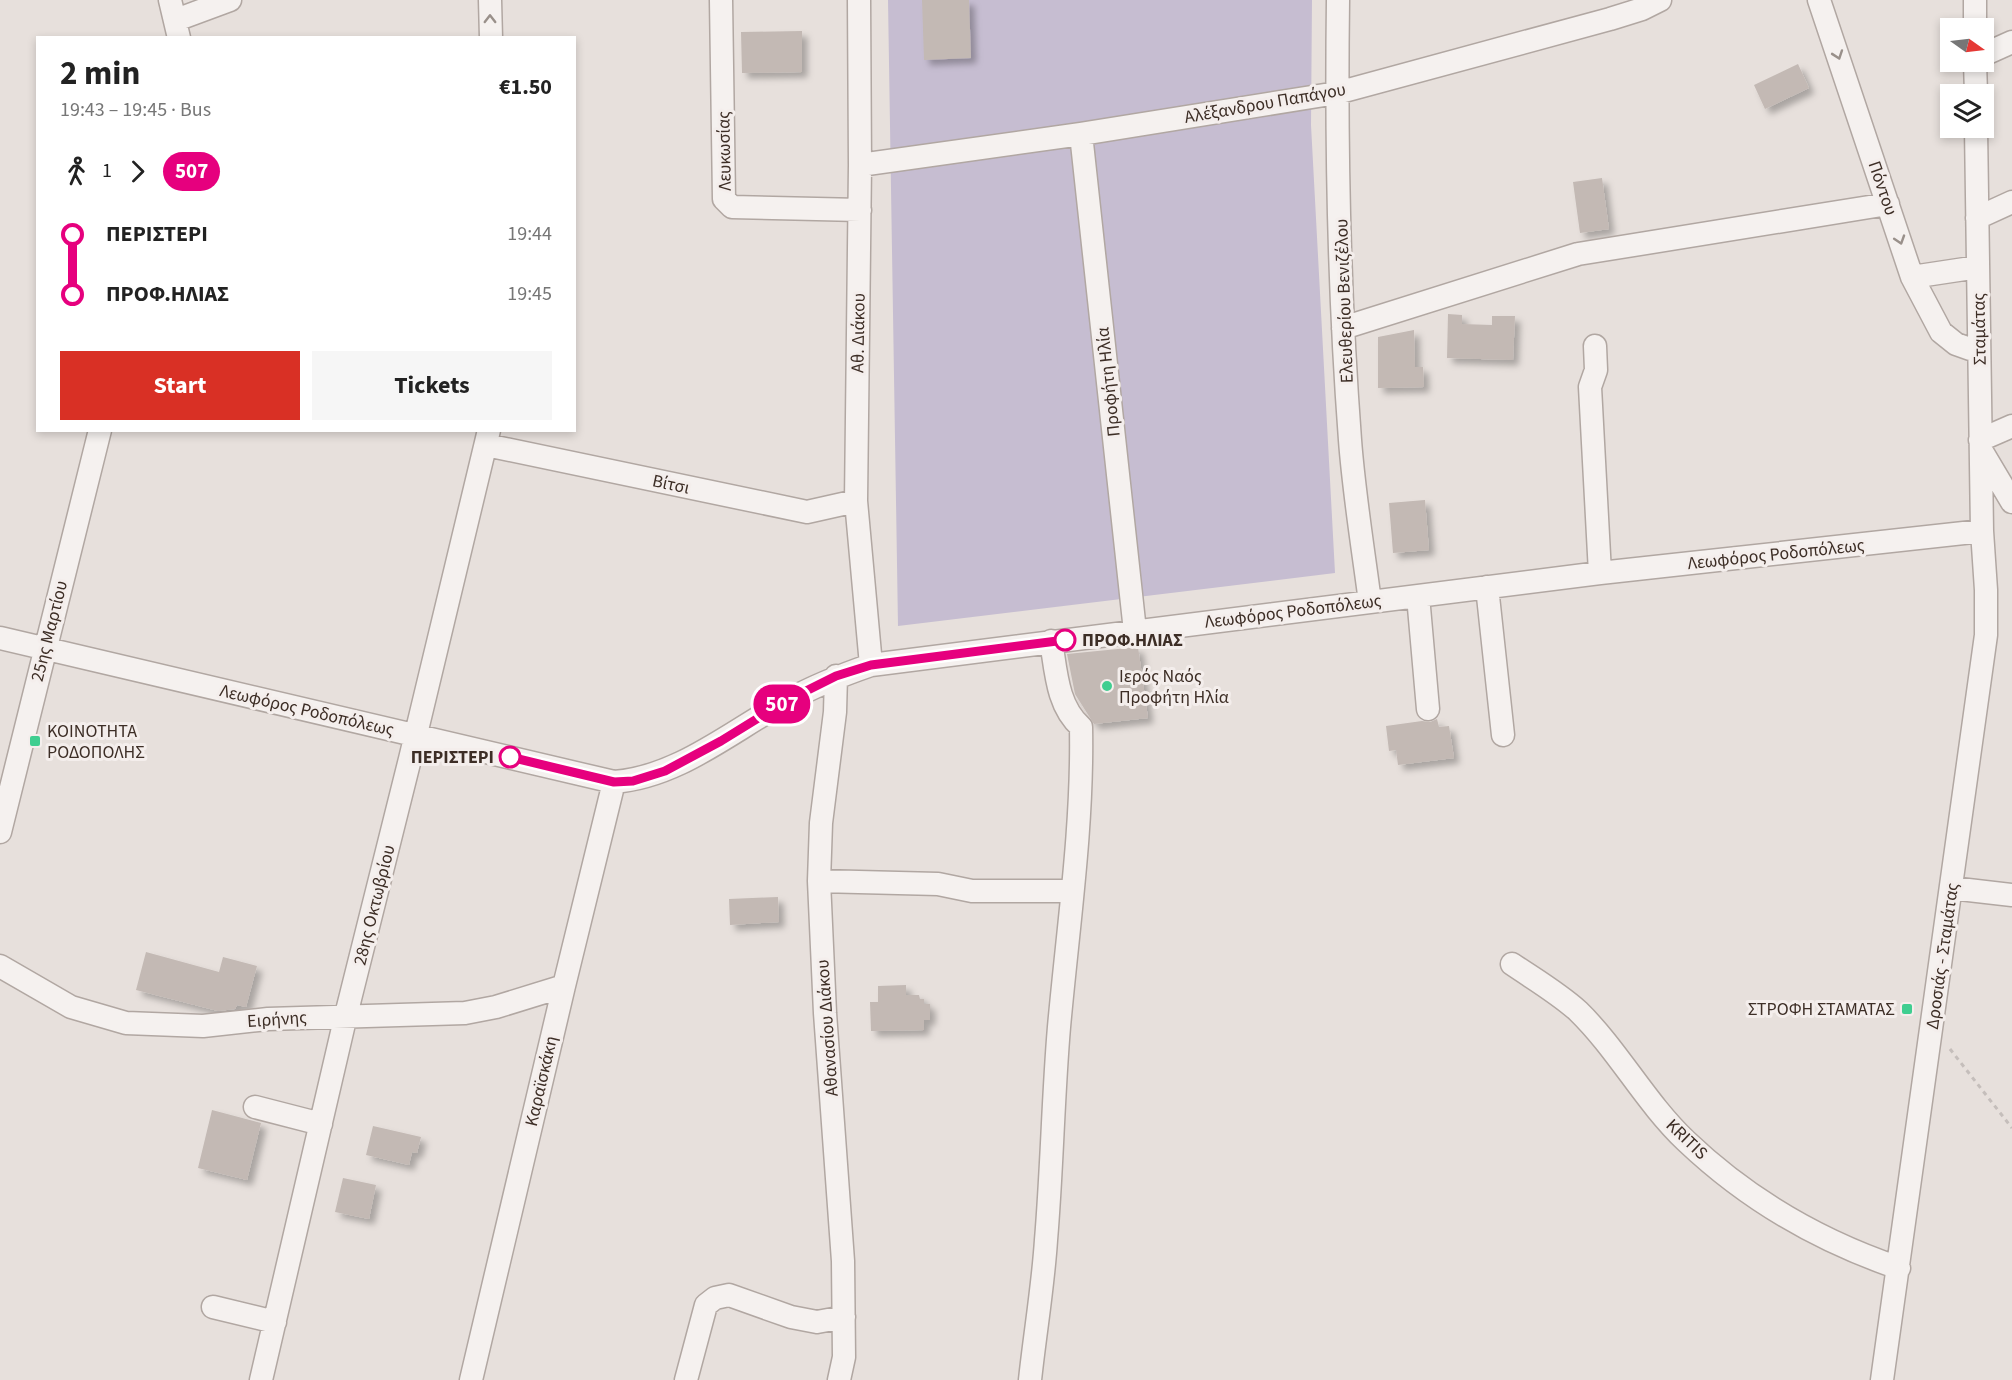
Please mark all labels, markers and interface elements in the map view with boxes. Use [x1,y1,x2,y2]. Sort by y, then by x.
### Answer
one-way arrow [484,14,497,23]
north arrow [1940,18,1994,72]
map controls [1940,18,1994,138]
one-way arrow [1830,49,1843,60]
text: 2 min [60,50,140,97]
text: €1.50 [499,71,552,103]
street label: Αλέξανδρου Παπάγου [1182,77,1348,130]
button: layers [1940,84,1994,138]
text: 19:43 – 19:45 · Bus [60,96,211,124]
street label: Λευκωσίας [711,111,738,191]
icon: walk [60,155,93,188]
icon: forward [121,155,154,188]
text: 507 [175,156,208,186]
text: 1 [102,157,112,185]
street label: Πόντου [1862,158,1903,219]
text: ΠΕΡΙΣΤΕΡΙ [106,218,208,250]
street label: Ελευθερίου Βενιζέλου [1329,218,1360,384]
text: 19:44 [507,220,552,248]
one-way arrow [1893,234,1905,245]
text: ΠΡΟΦ.ΗΛΙΑΣ [106,278,229,310]
text: 19:45 [507,280,552,308]
street label: Σταμάτας [1966,292,1993,365]
street label: Αθ. Διάκου [845,293,872,373]
street label: Προφήτη Ηλία [1090,326,1127,438]
button: Start [60,351,300,420]
button: Tickets [312,351,552,420]
street label: Βίτσι [650,468,692,501]
street label: Λεωφόρος Ροδοπόλεως [1686,533,1866,576]
street label: 25ης Μαρτίου [25,578,74,684]
street label: Λεωφόρος Ροδοπόλεως [1203,588,1383,635]
place label: ΠΡΟΦ.ΗΛΙΑΣ [1082,628,1183,653]
marker: ΠΡΟΦ.ΗΛΙΑΣ [1054,629,1076,651]
place label: Ιερός Ναός Προφήτη Ηλία [1119,664,1229,710]
street label: Λεωφόρος Ροδοπόλεως [217,678,397,743]
marker: Ιερός Ναός Προφήτη Ηλία [1100,679,1114,693]
line badge: 507 [748,684,816,724]
text: 507 [765,689,799,719]
place label: ΚΟΙΝΟΤΗΤΑ ΡΟΔΟΠΟΛΗΣ [47,719,145,765]
marker: ΚΟΙΝΟΤΗΤΑ ΡΟΔΟΠΟΛΗΣ [28,734,42,748]
place label: ΠΕΡΙΣΤΕΡΙ [411,745,494,770]
marker: ΠΕΡΙΣΤΕΡΙ [499,746,521,768]
street label: 28ης Οκτωβρίου [347,842,402,968]
street label: Δροσιάς - Σταμάτας [1920,881,1965,1031]
street label: Αθανασίου Διάκου [810,959,845,1097]
place label: ΣΤΡΟΦΗ ΣΤΑΜΑΤΑΣ [1748,997,1895,1022]
marker: ΣΤΡΟΦΗ ΣΤΑΜΑΤΑΣ [1900,1002,1914,1016]
street label: Ειρήνης [246,1005,308,1034]
street label: Καραϊσκάκη [519,1033,564,1129]
street label: KRITIS [1660,1113,1713,1166]

